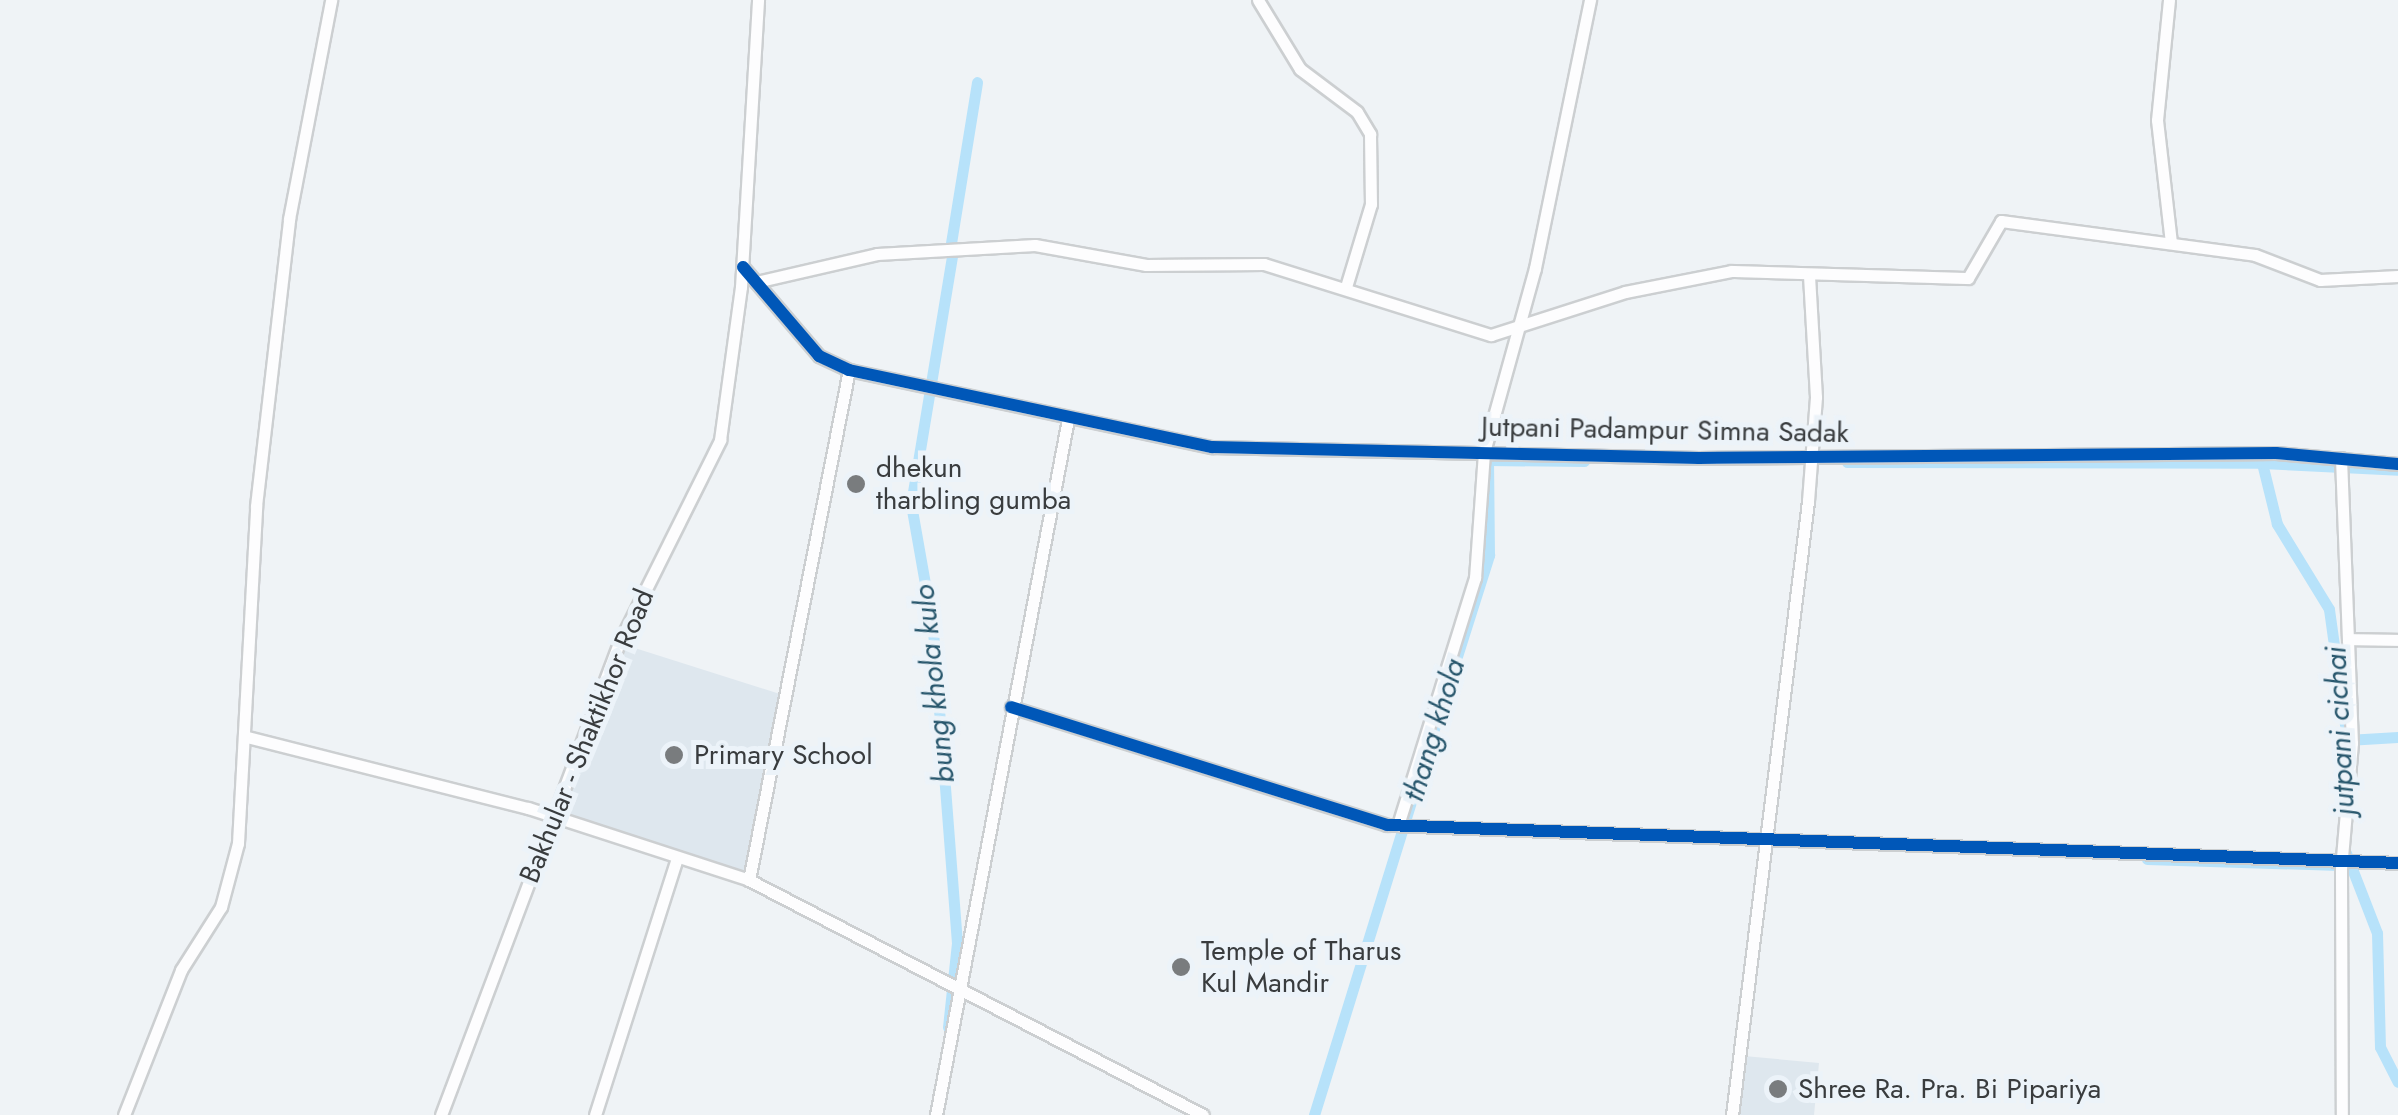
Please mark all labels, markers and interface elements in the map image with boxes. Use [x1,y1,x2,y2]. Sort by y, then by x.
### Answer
street label: Jutpani Padampur Simna Sadak [1481,410,1849,450]
place label: dhekun tharbling gumba [876,451,1071,517]
marker: dhekun tharbling gumba [845,473,867,495]
water label: bung khola kulo [906,583,962,785]
street label: Bakhular - Shaktikhor Road [513,584,661,888]
water label: jutpani cichai [2318,645,2362,817]
water label: thang khola [1395,654,1473,806]
place label: Primary School [694,738,873,772]
marker: Primary School [663,744,685,766]
place label: Temple of Tharus Kul Mandir [1201,934,1401,1000]
marker: Temple of Tharus Kul Mandir [1170,956,1192,978]
place label: Shree Ra. Pra. Bi Pipariya [1798,1072,2101,1106]
marker: Shree Ra. Pra. Bi Pipariya [1767,1078,1789,1100]

